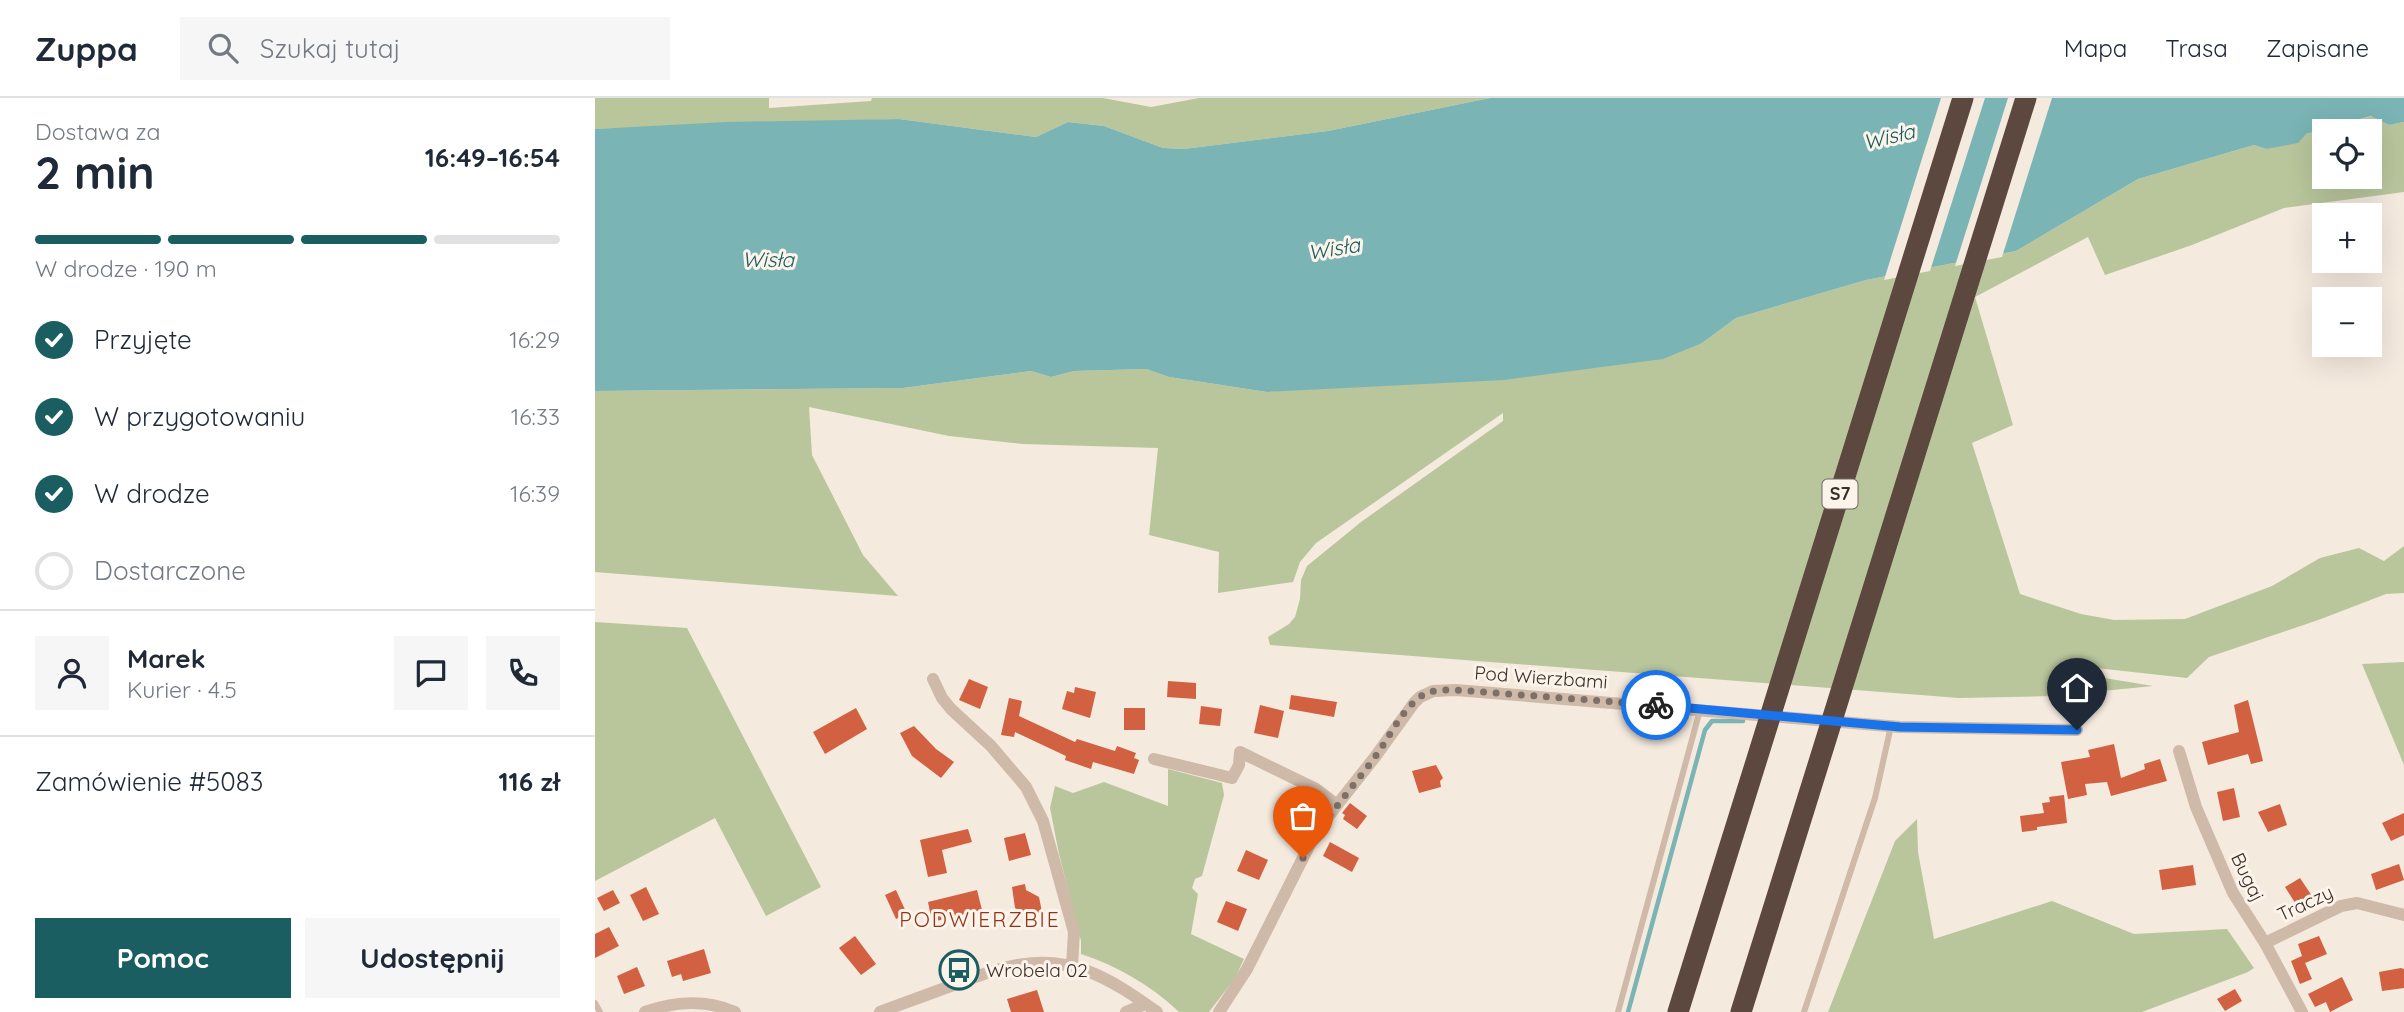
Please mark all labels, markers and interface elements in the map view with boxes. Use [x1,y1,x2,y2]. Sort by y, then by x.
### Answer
search box [180,17,670,80]
text: Zuppa [35,28,138,69]
icon: search [204,29,242,67]
text: Szukaj tutaj [260,32,401,65]
text: Mapa [2064,33,2127,63]
text: Trasa [2165,33,2228,63]
text: Zapisane [2266,33,2369,63]
text: Dostawa za [35,117,161,146]
water label: Wisła [1860,117,1918,155]
map controls [2312,119,2382,357]
button: locate [2312,119,2382,189]
text: 16:49–16:54 [425,141,560,174]
text: 2 min [35,143,155,201]
button: + [2312,203,2382,273]
water label: Wisła [1306,231,1363,265]
water label: Wisła [742,246,795,272]
text: W drodze · 190 m [35,254,217,283]
button: − [2312,287,2382,357]
icon: check [35,321,73,359]
text: Przyjęte [94,323,192,356]
text: 16:29 [509,325,560,354]
icon: check [35,398,73,436]
text: W przygotowaniu [94,400,305,433]
text: 16:33 [511,402,560,431]
icon: check [35,475,73,513]
text: W drodze [94,477,210,510]
text: 16:39 [510,479,560,508]
road number: S7 [1823,480,1857,508]
text: Dostarczone [94,554,246,587]
button: person [35,636,109,710]
button: chat [394,636,468,710]
button: phone [486,636,560,710]
text: Marek [127,642,205,675]
pin [2047,658,2107,730]
street label: Pod Wierzbami [1474,660,1608,694]
icon: home [2058,669,2096,707]
courier [1621,670,1691,740]
text: Kurier · 4.5 [127,675,237,704]
icon: bike [1637,686,1675,724]
text: Zamówienie #5083 [35,765,263,798]
text: 116 zł [499,765,560,798]
pin [1273,786,1333,858]
icon: bag [1284,797,1322,835]
street label: Bugaj [2226,849,2270,905]
street label: Traczy [2273,880,2337,926]
district label: PODWIERZBIE [899,906,1061,932]
button: Pomoc [35,918,291,998]
button: Udostępnij [305,918,560,998]
bus stop icon: Wrobela 02 [938,949,980,991]
place label: Wrobela 02 [986,958,1088,982]

